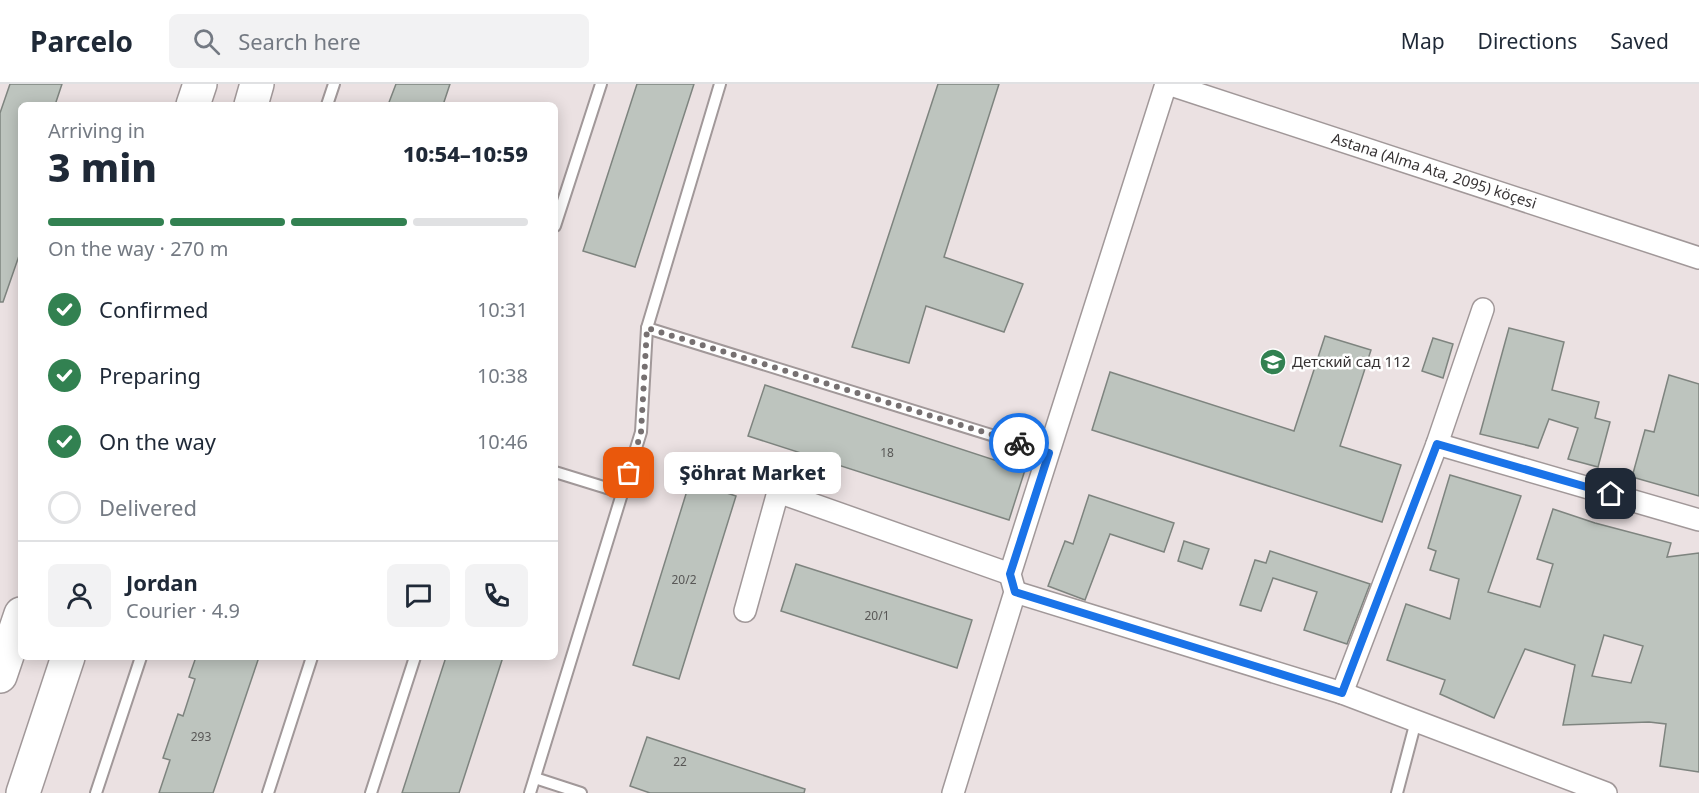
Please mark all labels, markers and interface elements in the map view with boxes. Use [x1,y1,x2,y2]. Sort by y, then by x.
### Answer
search box [169,14,589,68]
text: Parcelo [30,22,133,60]
icon: search [190,25,223,58]
text: Search here [238,26,361,56]
text: Map [1401,27,1445,55]
text: Directions [1478,27,1577,55]
text: Saved [1610,27,1669,55]
text: Arriving in [48,117,145,144]
street label: Astana (Alma Ata, 2095) köçesi [1329,127,1539,213]
text: 10:54–10:59 [403,138,528,168]
text: 3 min [48,140,157,193]
text: On the way · 270 m [48,235,228,262]
icon: check [48,293,81,326]
text: Confirmed [99,294,209,324]
text: 10:31 [477,296,528,323]
school or university icon: Детский сад 112 [1258,347,1288,377]
place label: Детский сад 112 [1292,351,1410,371]
icon: check [48,359,81,392]
text: Preparing [99,360,201,390]
text: 10:38 [477,362,528,389]
courier [989,413,1049,473]
icon: check [48,425,81,458]
text: On the way [99,426,216,456]
icon: bike [1003,427,1036,460]
text: 10:46 [477,428,528,455]
house number: 18 [880,444,894,461]
pin [603,447,654,498]
callout: Şöhrat Market [665,452,842,494]
icon: bag [612,456,645,489]
text: Şöhrat Market [679,459,826,486]
pin [1585,468,1636,519]
icon: home [1594,477,1627,510]
text: Delivered [99,492,197,522]
button: person [48,564,111,627]
button: chat [387,564,450,627]
button: phone [465,564,528,627]
text: Jordan [126,567,198,597]
house number: 20/2 [671,571,697,588]
text: Courier · 4.9 [126,597,240,624]
house number: 20/1 [864,607,890,624]
house number: 293 [191,728,211,745]
house number: 22 [673,753,687,770]

